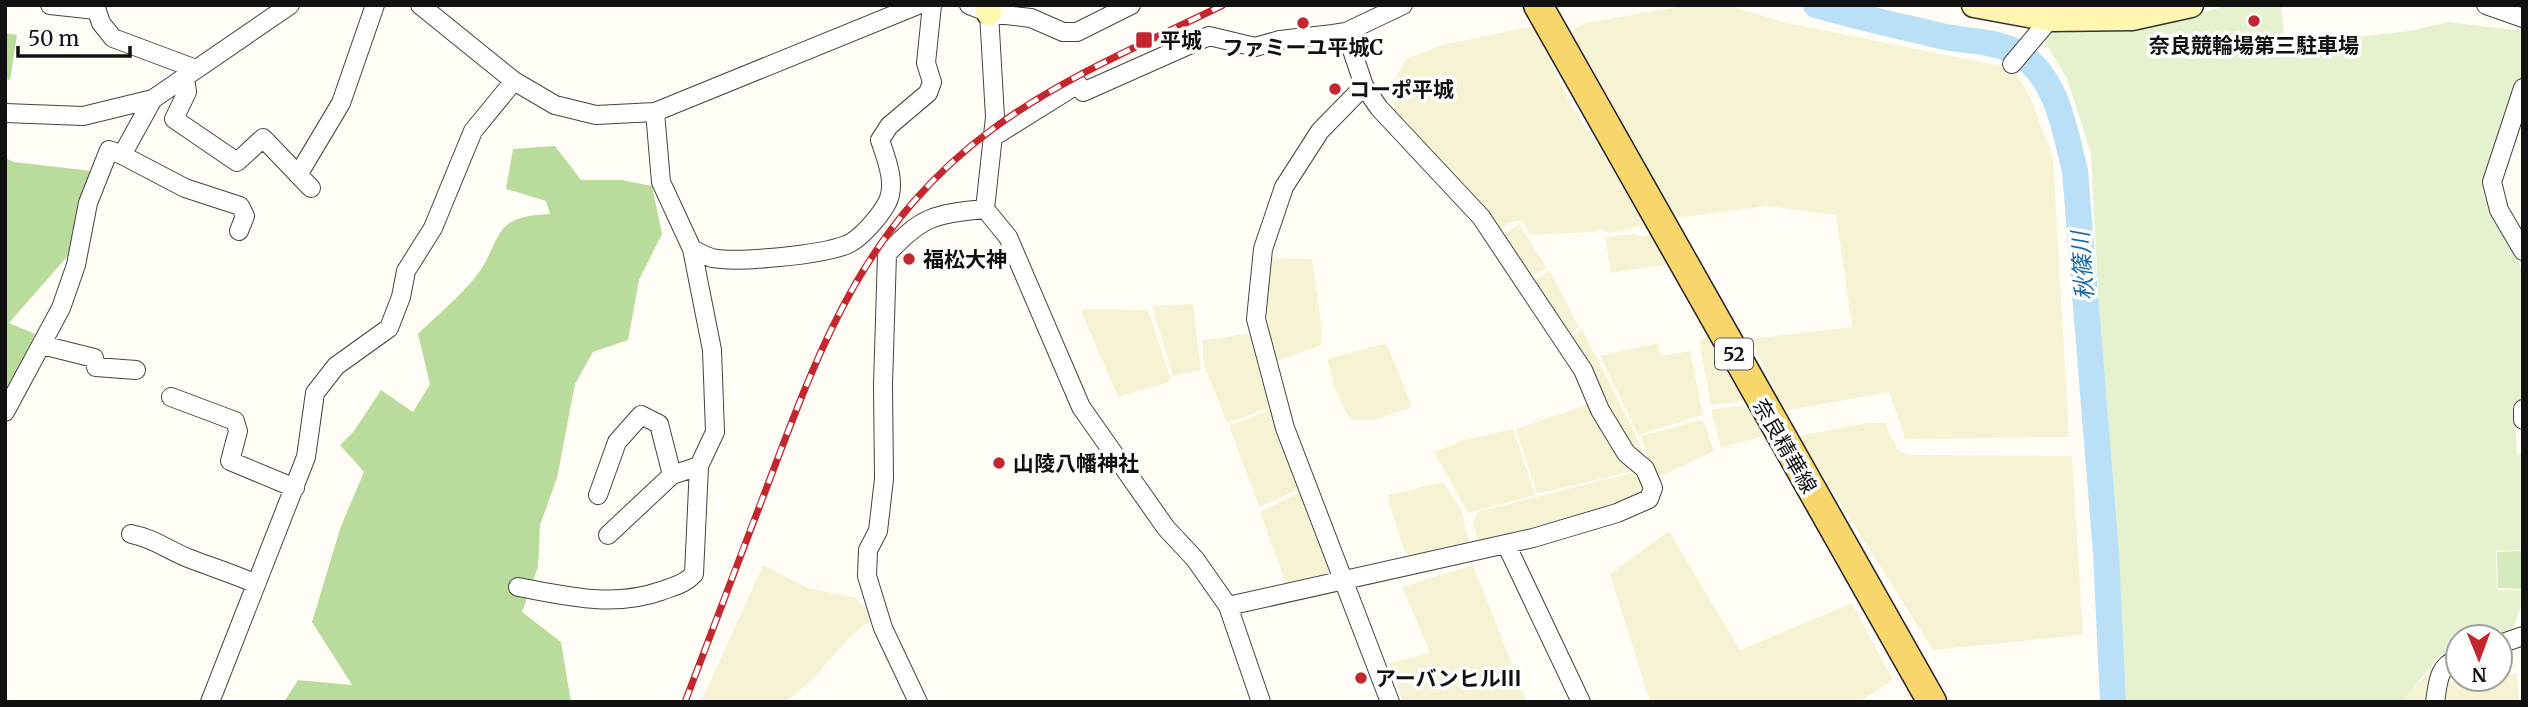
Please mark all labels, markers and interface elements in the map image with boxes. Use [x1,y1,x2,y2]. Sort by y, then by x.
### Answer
marker: 奈良競輪場第三駐車場 [2246,13,2262,29]
scale bar [18,14,130,58]
marker: ファミーユ平城C [1295,15,1311,31]
text: 50 m [28,25,79,52]
place label: 平城 [1160,27,1202,54]
marker: 平城 [1134,30,1154,50]
place label: 奈良競輪場第三駐車場 [2149,32,2359,59]
place label: ファミーユ平城C [1223,34,1383,61]
place label: コーポ平城 [1349,76,1454,103]
marker: コーポ平城 [1327,81,1343,97]
water label: 秋篠川 [2065,228,2099,301]
place label: 福松大神 [923,246,1007,273]
marker: 福松大神 [901,251,917,267]
road number: 52 [1715,338,1753,370]
street label: 奈良精華線 [1747,394,1823,498]
place label: 山陵八幡神社 [1013,450,1139,477]
marker: 山陵八幡神社 [991,455,1007,471]
north arrow [2444,623,2514,693]
text: N [2472,663,2487,687]
place label: アーバンヒルⅢ [1375,665,1522,692]
marker: アーバンヒルⅢ [1353,670,1369,686]

